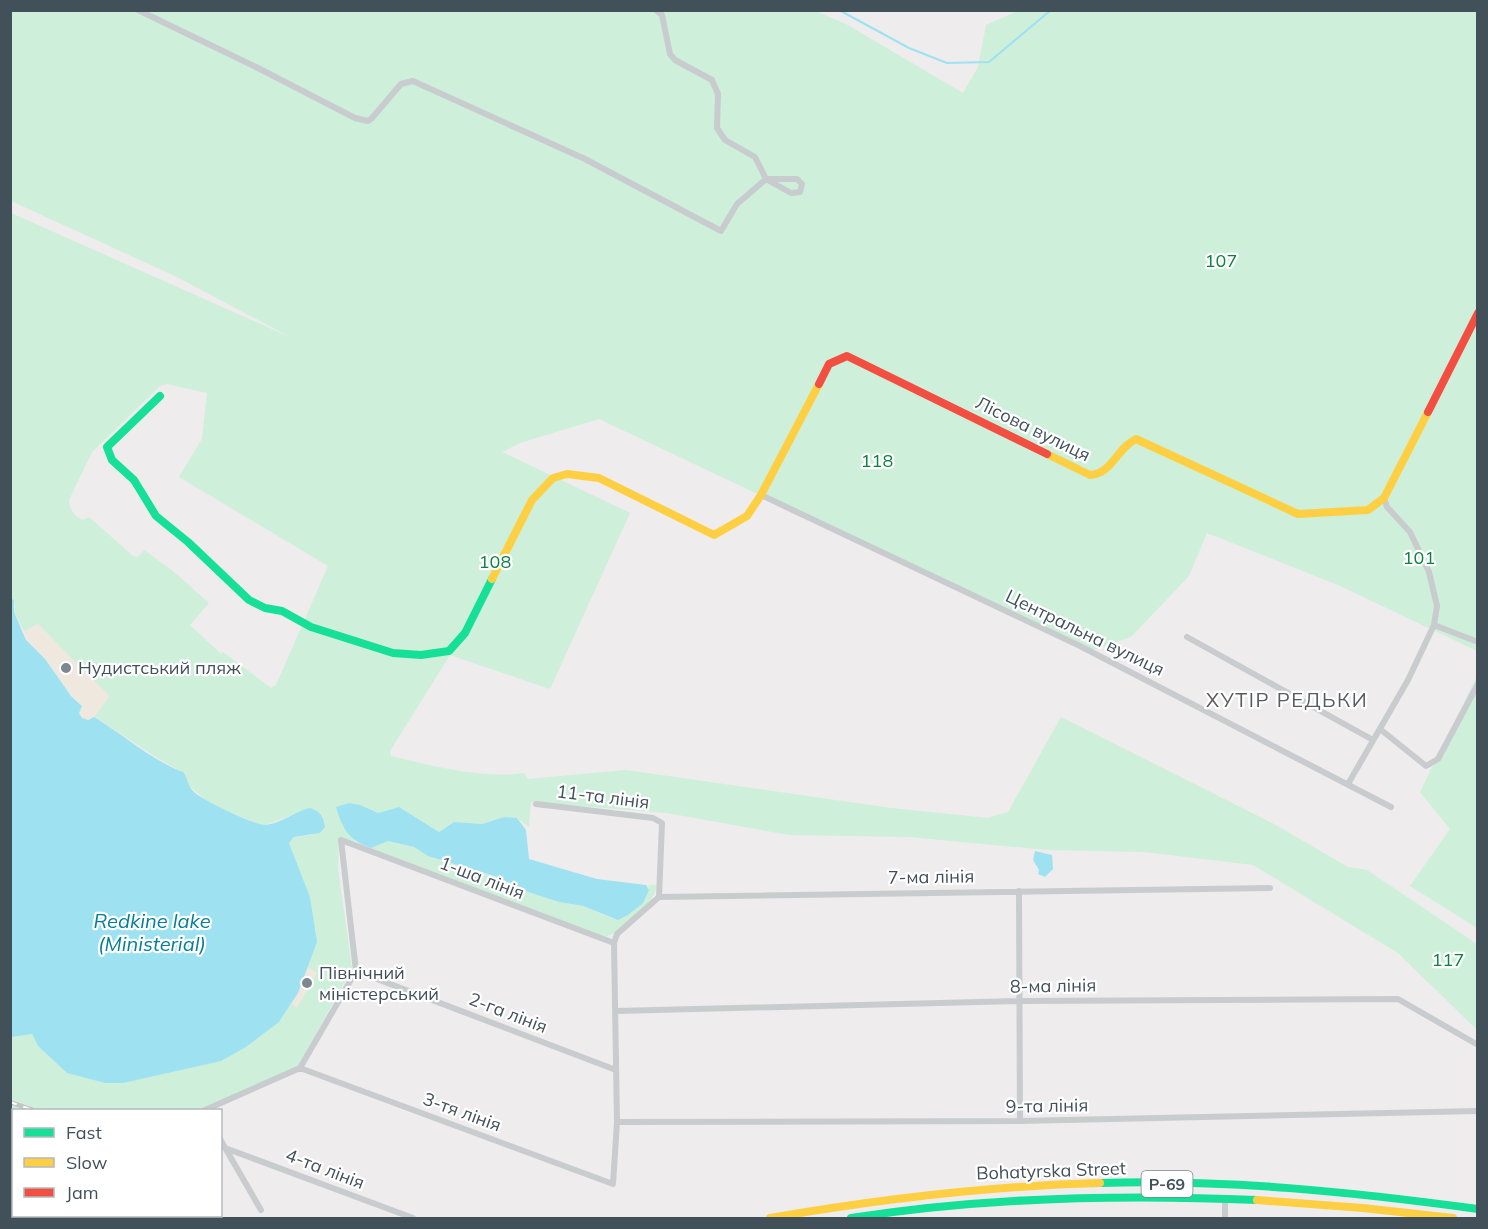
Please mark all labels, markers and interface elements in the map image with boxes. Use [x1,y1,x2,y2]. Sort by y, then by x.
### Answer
park label: 107 [1205,249,1237,272]
street label: Лісова вулиця [972,391,1094,466]
park label: 118 [861,449,893,472]
park label: 101 [1403,546,1435,569]
park label: 108 [479,550,511,573]
street label: Центральна вулиця [1002,584,1168,681]
place label: Нудистський пляж [78,656,241,679]
marker: Нудистський пляж [59,661,73,675]
district label: ХУТІР РЕДЬКИ [1206,687,1368,712]
street label: 11-та лінія [555,779,651,814]
street label: 1-ша лінія [436,851,528,904]
street label: 7-ма лінія [888,864,974,889]
water label: Redkine lake (Ministerial) [93,908,211,956]
park label: 117 [1432,948,1464,971]
place label: Північний міністерський [319,961,439,1005]
street label: 8-ма лінія [1010,973,1096,998]
marker: Північний міністерський [300,976,314,990]
street label: 2-га лінія [466,987,551,1038]
street label: 3-тя лінія [420,1087,504,1136]
street label: 9-та лінія [1006,1093,1088,1118]
legend [12,1109,222,1217]
text: Fast [66,1121,102,1144]
street label: 4-та лінія [283,1143,368,1194]
text: Slow [66,1151,108,1174]
street label: Bohatyrska Street [976,1156,1126,1185]
road number: Р-69 [1142,1171,1192,1197]
text: Jam [66,1181,99,1204]

